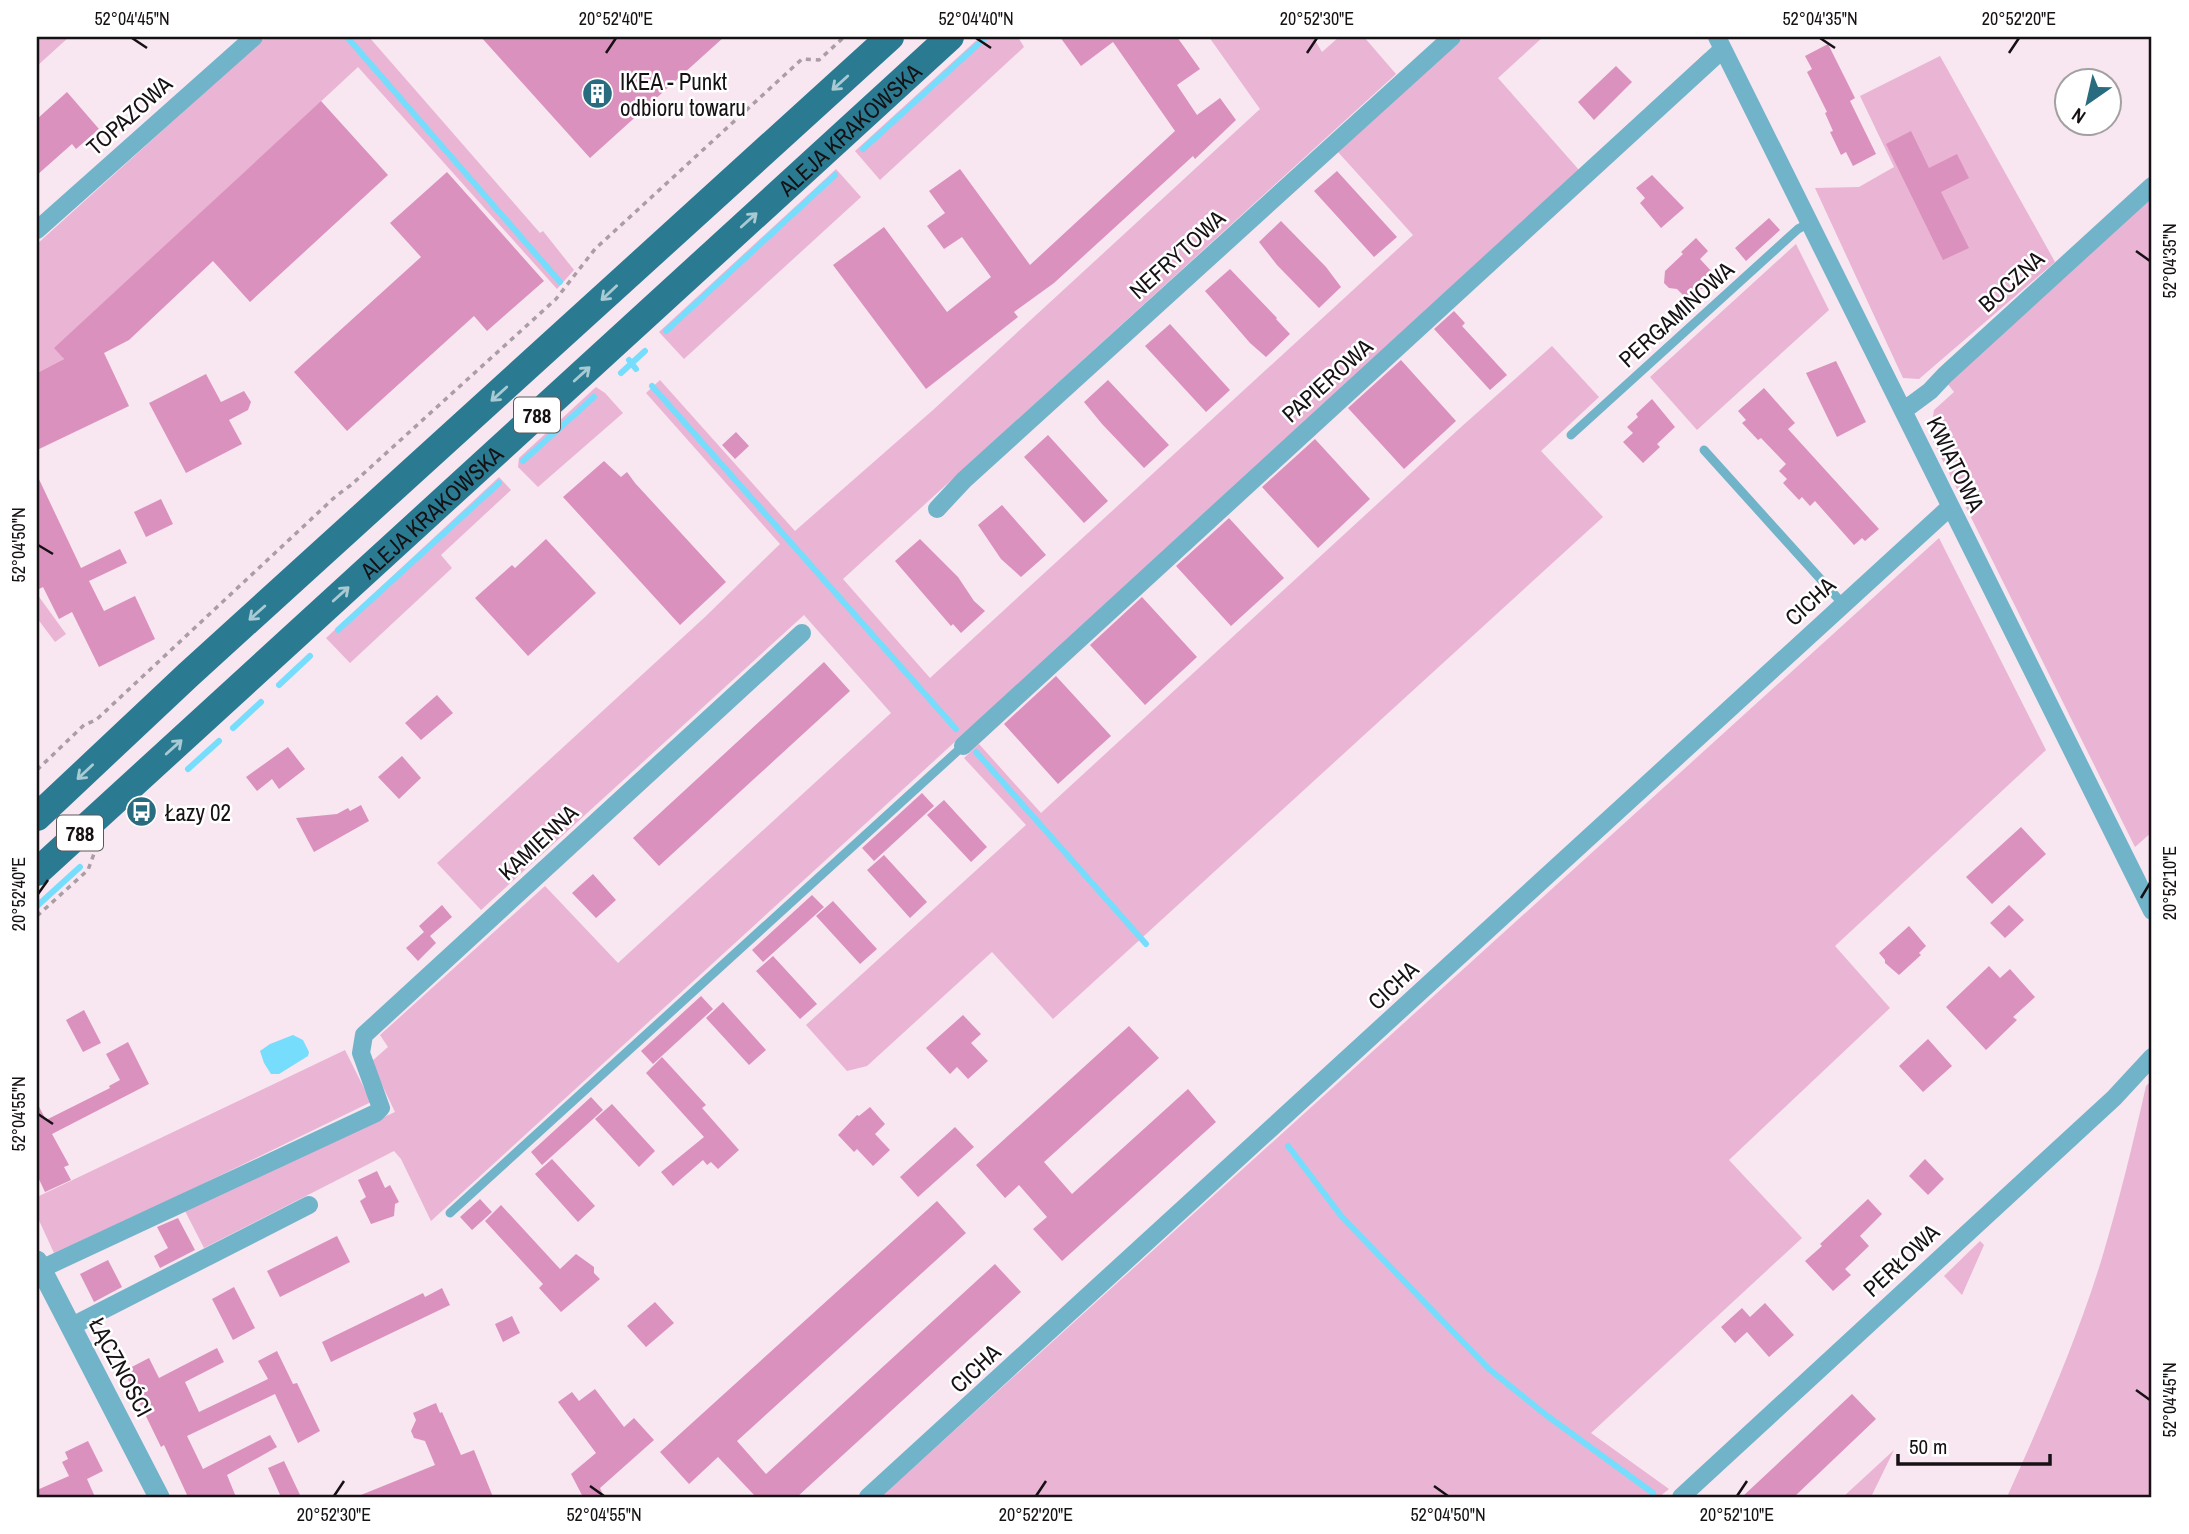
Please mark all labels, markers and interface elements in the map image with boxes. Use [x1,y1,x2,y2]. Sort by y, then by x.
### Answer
text: 52°04'45"N [94,6,170,31]
text: 20°52'40"E [579,6,653,31]
text: 52°04'40"N [938,6,1014,31]
text: 20°52'30"E [1280,6,1354,31]
text: 52°04'35"N [1782,6,1858,31]
text: 20°52'20"E [1982,6,2056,31]
street label: ALEJA KRAKOWSKA [771,55,928,203]
place label: IKEA - Punkt odbioru towaru [620,66,746,123]
north arrow [2052,66,2122,136]
street label: TOPAZOWA [79,68,179,162]
one-way arrow [832,74,849,91]
building icon: IKEA - Punkt odbioru towaru [580,77,614,111]
text: N [2067,102,2090,130]
street label: NEFRYTOWA [1122,202,1232,305]
one-way arrow [740,212,757,229]
text: 52°04'35"N [2157,223,2182,299]
street label: BOCZNA [1971,243,2051,319]
street label: PERGAMINOWA [1612,254,1741,374]
one-way arrow [600,285,618,301]
street label: PAPIEROWA [1275,331,1379,429]
one-way arrow [573,366,591,382]
one-way arrow [491,386,508,403]
road number: 788 [514,398,560,432]
street label: KWIATOWA [1920,411,1993,517]
street label: ALEJA KRAKOWSKA [352,438,510,586]
text: 52°04'50"N [6,507,31,583]
street label: CICHA [1778,569,1842,632]
one-way arrow [332,585,349,602]
one-way arrow [249,604,266,621]
one-way arrow [165,739,183,755]
one-way arrow [77,763,94,780]
bus stop icon: Łazy 02 [125,795,159,829]
place label: Łazy 02 [165,797,231,828]
street label: KAMIENNA [491,797,585,887]
road number: 788 [57,816,103,850]
text: 20°52'10"E [2157,846,2182,920]
text: 20°52'40"E [6,857,31,931]
street label: CICHA [1361,953,1425,1016]
text: 52°04'55"N [6,1076,31,1152]
street label: PERŁOWA [1856,1216,1946,1303]
street label: ŁĄCZNOŚCI [82,1312,160,1422]
street label: CICHA [943,1336,1007,1399]
text: 52°04'45"N [2157,1362,2182,1438]
scale bar [1898,1422,2051,1466]
text: 50 m [1909,1432,1947,1461]
text: 20°52'30"E [297,1502,371,1527]
text: 52°04'55"N [566,1502,642,1527]
text: 20°52'20"E [999,1502,1073,1527]
text: 52°04'50"N [1410,1502,1486,1527]
text: 20°52'10"E [1700,1502,1774,1527]

